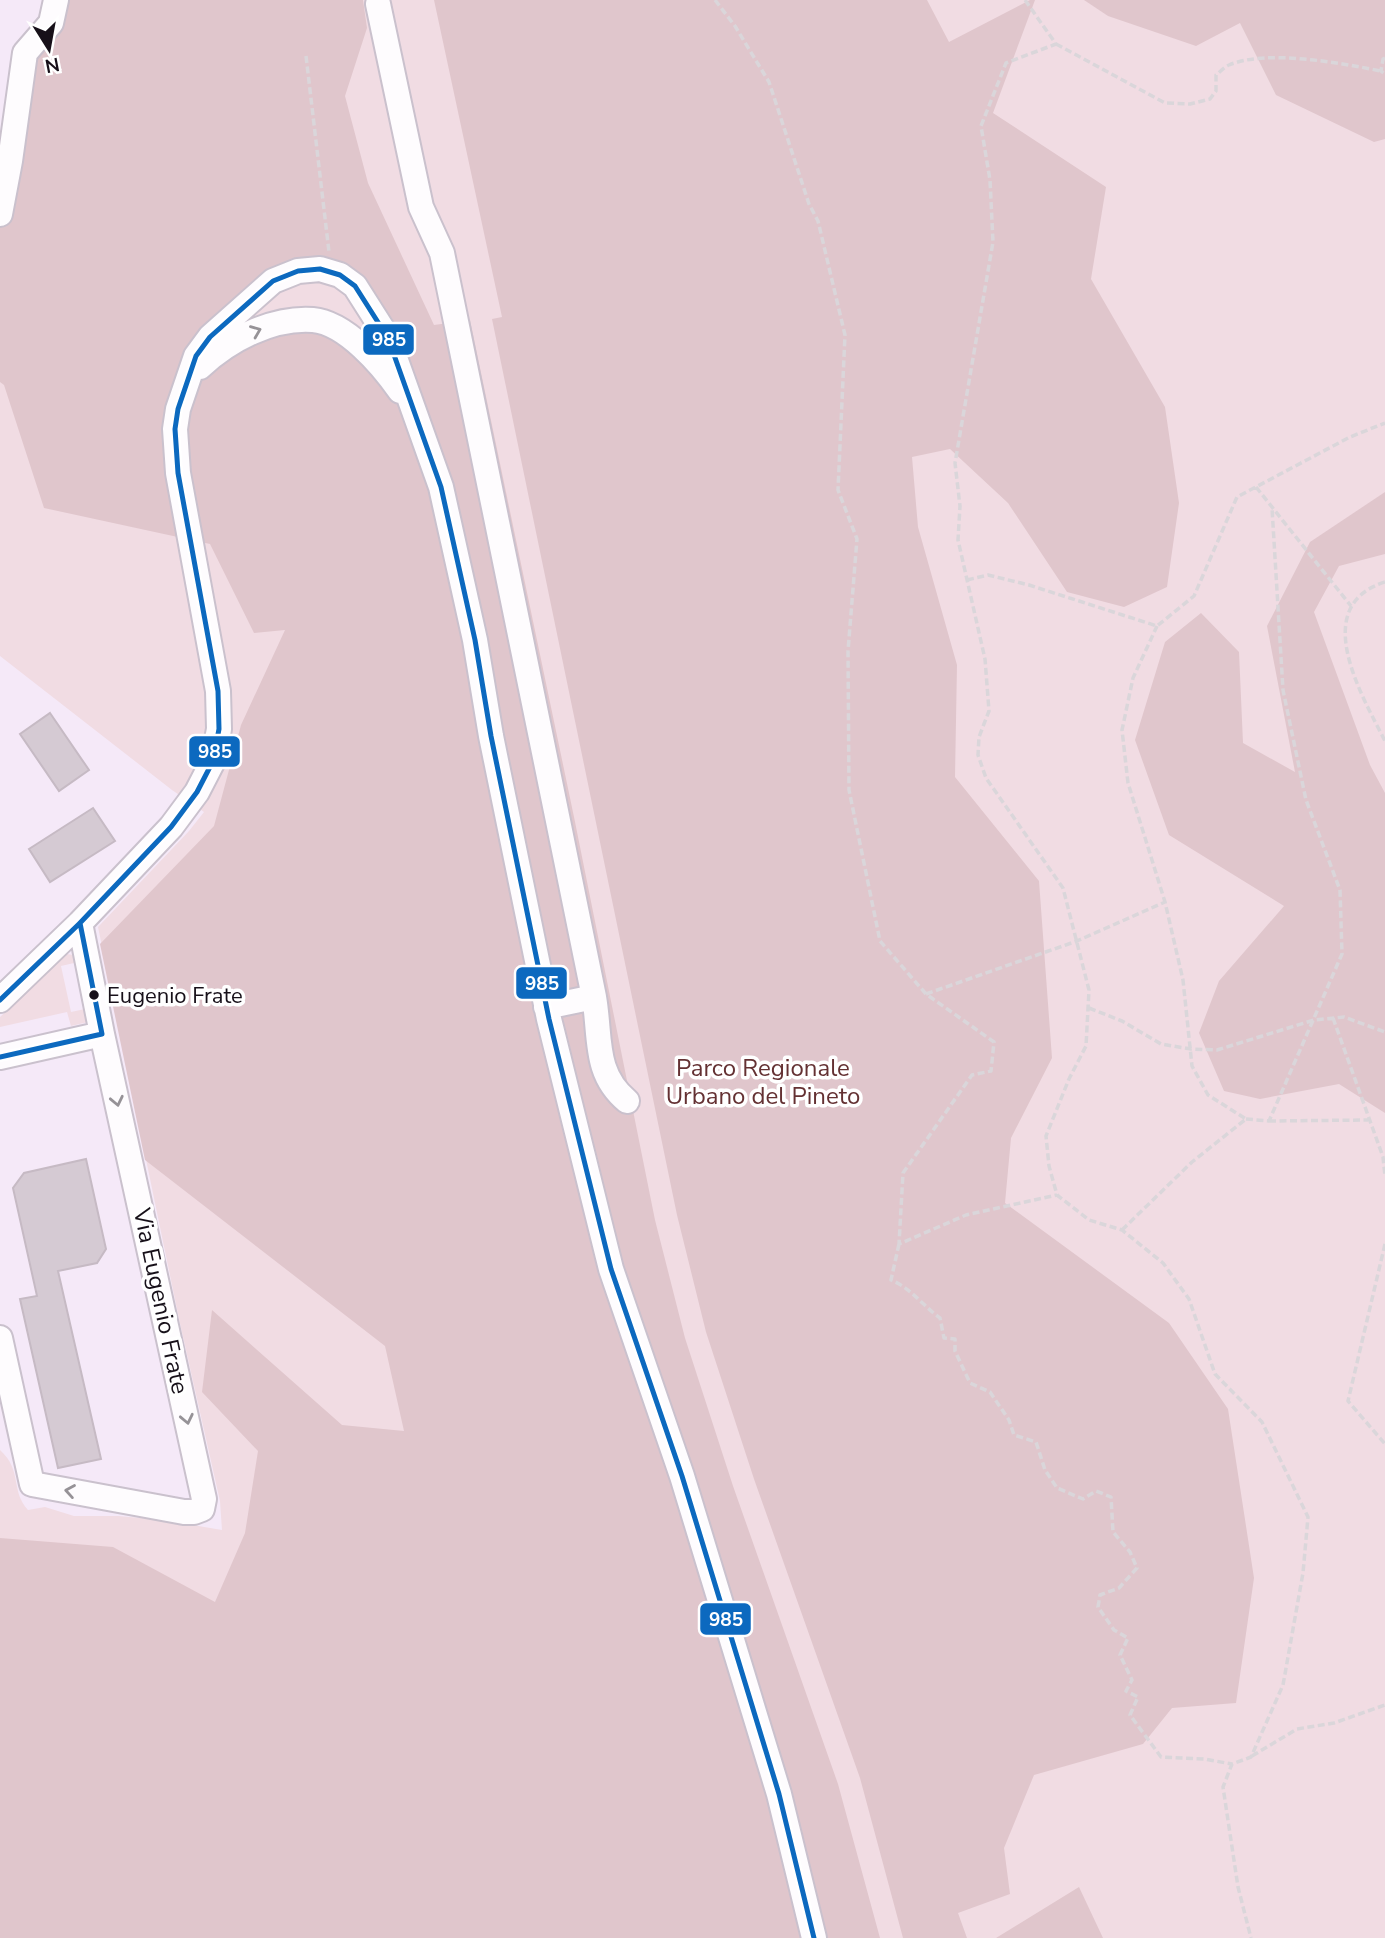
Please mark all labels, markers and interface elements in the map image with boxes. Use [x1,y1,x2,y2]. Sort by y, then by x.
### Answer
north arrow [14,14,84,84]
text: N [43,51,62,79]
line badge: 985 [362,323,415,356]
one-way arrow [250,326,262,340]
text: 985 [372,327,406,353]
line badge: 985 [188,735,241,768]
text: 985 [198,739,232,765]
line badge: 985 [515,966,568,1000]
text: 985 [525,971,559,997]
place label: Eugenio Frate [107,981,243,1011]
marker: Eugenio Frate [87,988,101,1002]
park label: Parco Regionale Urbano del Pineto [666,1052,860,1112]
one-way arrow [108,1095,123,1107]
street label: Via Eugenio Frate [125,1204,196,1397]
one-way arrow [178,1413,193,1425]
one-way arrow [64,1485,76,1500]
line badge: 985 [699,1602,752,1636]
text: 985 [709,1607,743,1633]

